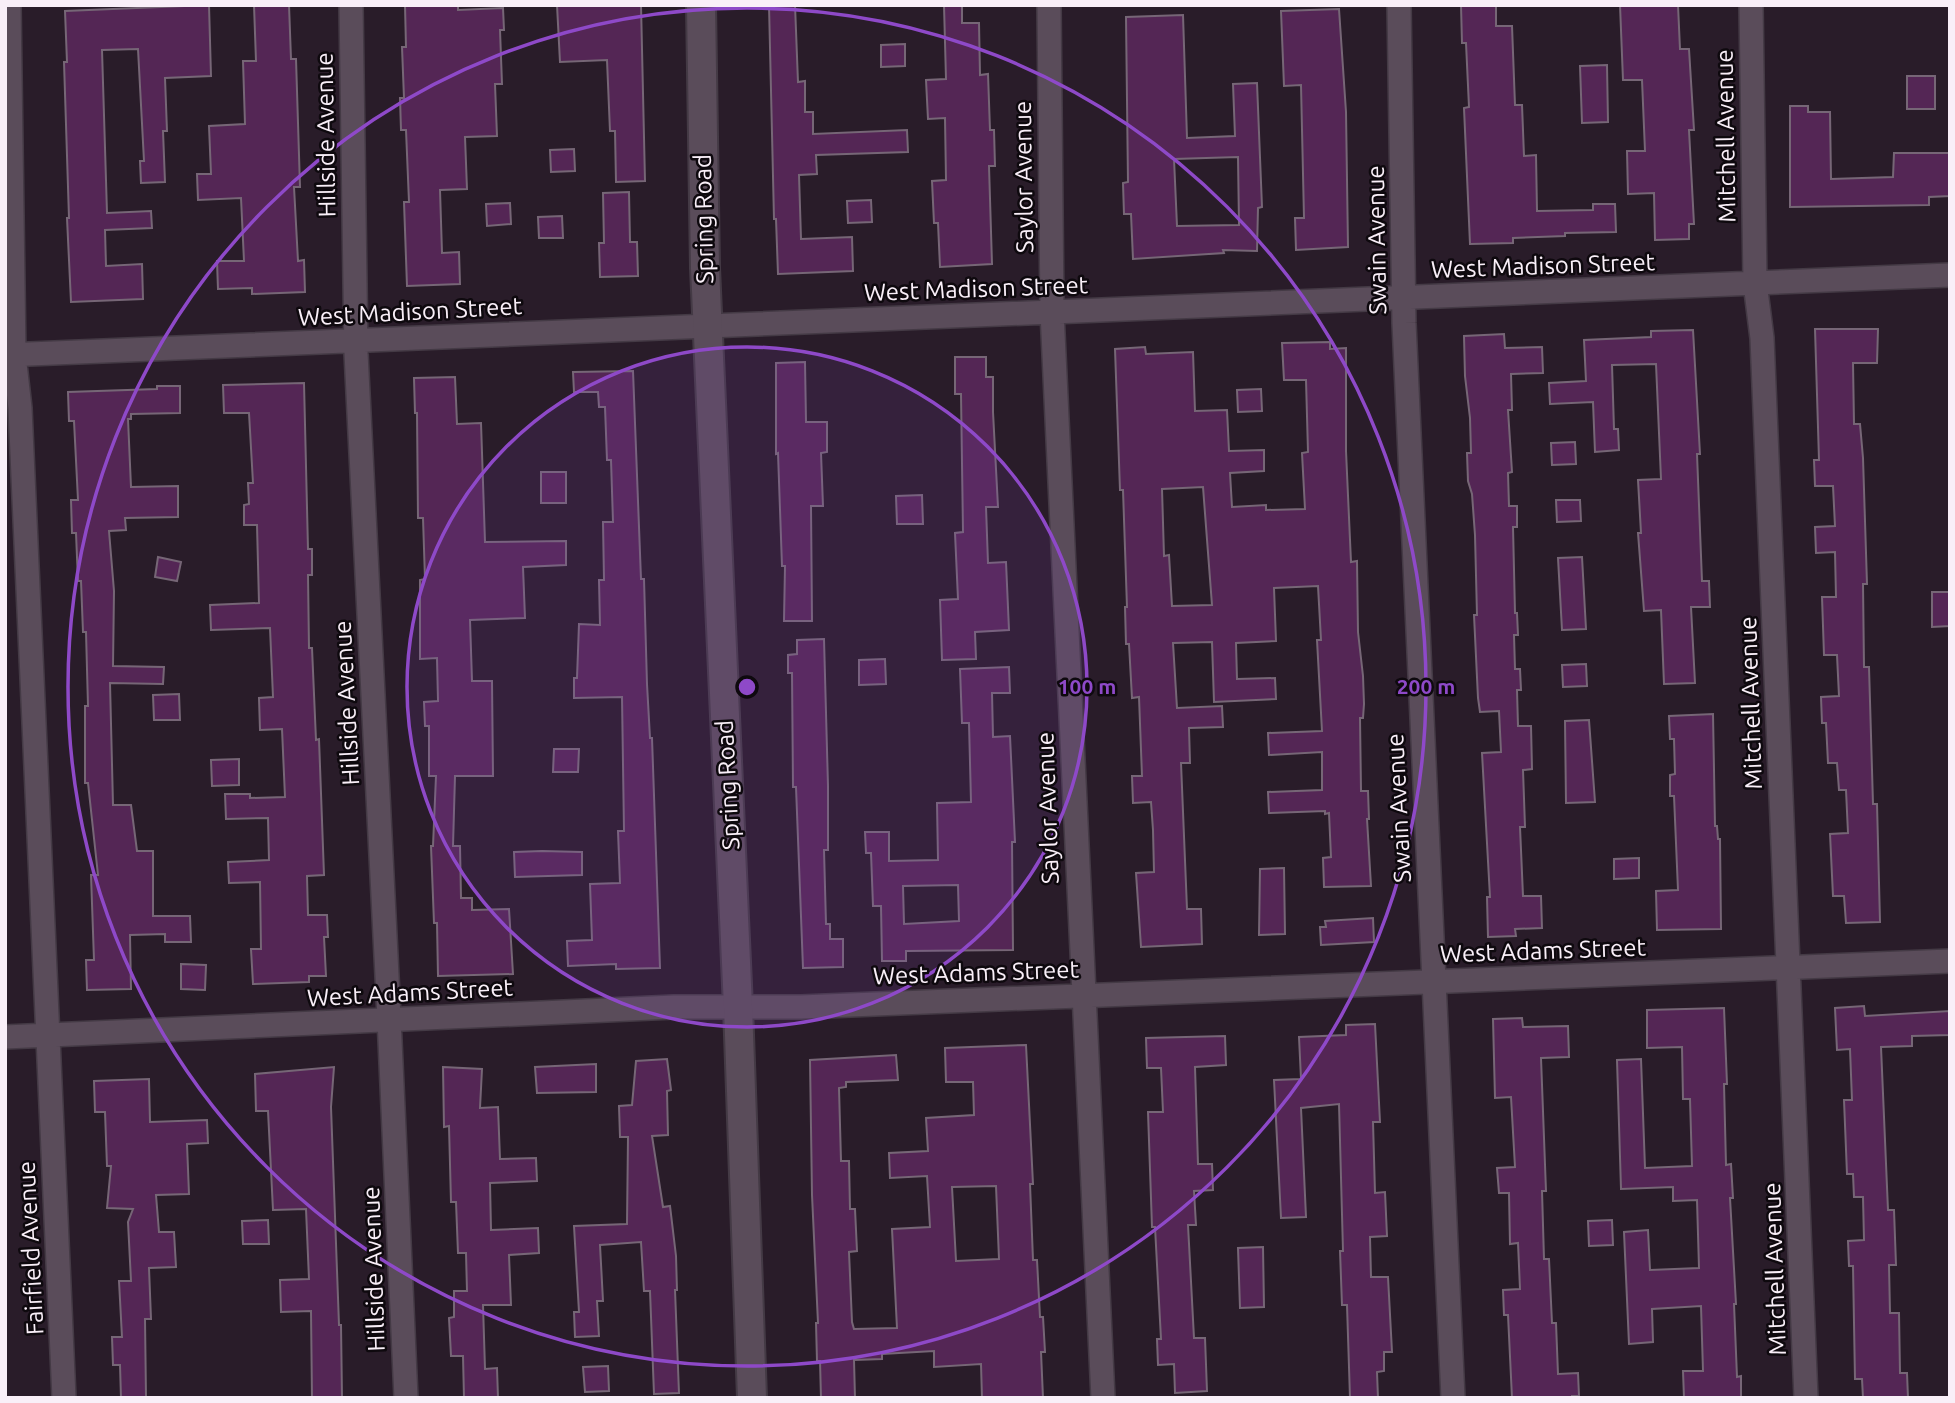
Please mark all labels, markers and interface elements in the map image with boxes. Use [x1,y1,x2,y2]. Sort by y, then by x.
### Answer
street label: Mitchell Avenue [1710,49,1741,223]
street label: Hillside Avenue [311,52,340,218]
street label: Saylor Avenue [1009,101,1038,253]
street label: Spring Road [689,154,718,284]
street label: Swain Avenue [1362,165,1391,315]
street label: West Madison Street [1430,248,1656,283]
street label: West Madison Street [863,271,1089,306]
street label: West Madison Street [297,292,523,331]
street label: Mitchell Avenue [1734,616,1767,790]
street label: Hillside Avenue [329,620,364,786]
text: 100 m [1058,674,1116,698]
text: 200 m [1397,674,1455,698]
centre of rings [735,675,759,699]
street label: Spring Road [711,719,744,851]
street label: Saylor Avenue [1031,731,1064,885]
street label: Swain Avenue [1381,733,1416,883]
street label: West Adams Street [1440,933,1647,968]
street label: West Adams Street [873,955,1080,990]
street label: West Adams Street [306,974,514,1011]
street label: Fairfield Avenue [12,1160,49,1336]
street label: Mitchell Avenue [1758,1182,1791,1356]
street label: Hillside Avenue [357,1186,390,1352]

